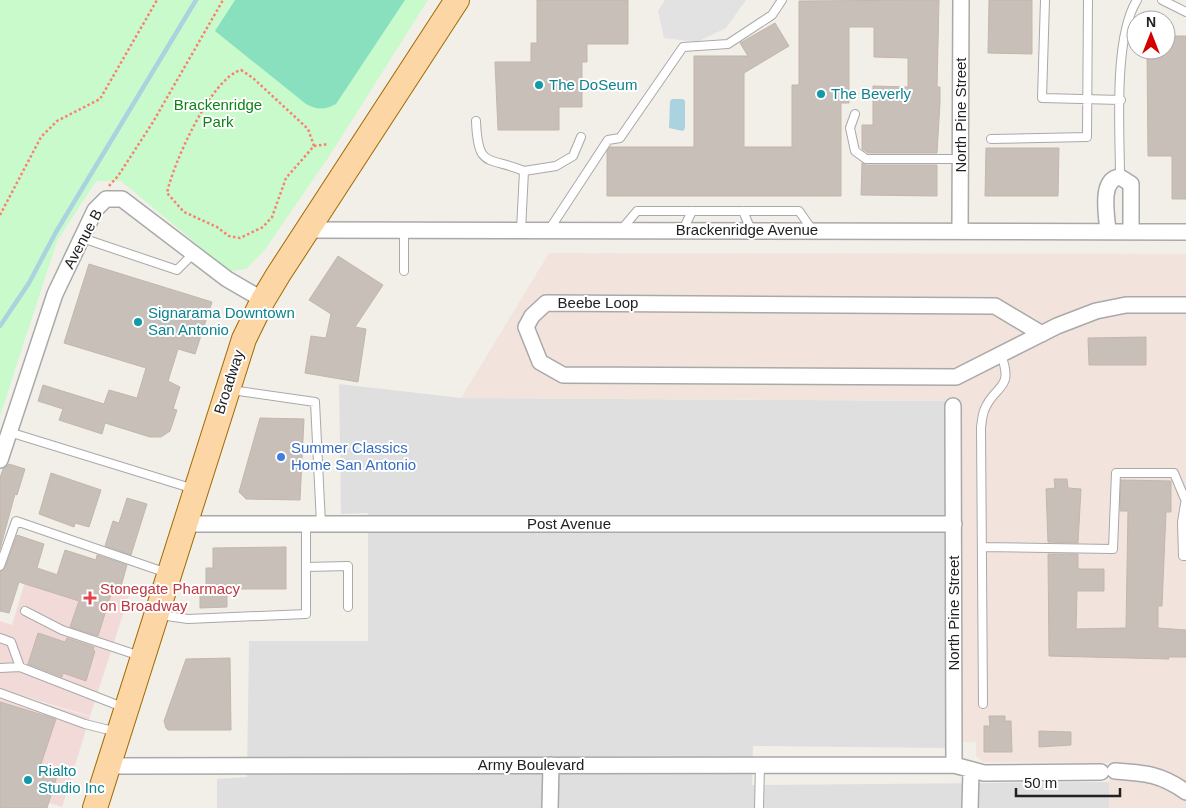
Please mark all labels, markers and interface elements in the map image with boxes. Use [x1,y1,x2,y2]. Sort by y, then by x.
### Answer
north arrow [1126,10,1176,60]
text: N [1146,14,1156,30]
street label: North Pine Street [952,57,969,173]
place label: The DoSeum [549,76,637,93]
marker: The DoSeum [533,79,545,91]
place label: The Beverly [831,85,912,102]
marker: The Beverly [815,88,827,100]
park label: Brackenridge Park [174,96,262,130]
street label: Avenue B [60,206,105,271]
street label: Brackenridge Avenue [676,221,818,238]
street label: Beebe Loop [558,294,638,311]
place label: Signarama Downtown San Antonio [148,304,295,338]
marker: Signarama Downtown San Antonio [132,316,144,328]
street label: Broadway [210,347,247,416]
place label: Summer Classics Home San Antonio [291,439,416,473]
marker: Summer Classics Home San Antonio [275,451,287,463]
street label: Post Avenue [527,515,611,532]
street label: North Pine Street [945,555,962,671]
place label: Stonegate Pharmacy on Broadway [100,580,241,614]
marker: Stonegate Pharmacy on Broadway [84,592,96,604]
street label: Army Boulevard [478,756,584,773]
place label: Rialto Studio Inc [38,762,105,796]
scale bar [1016,766,1120,798]
marker: Rialto Studio Inc [22,774,34,786]
text: 50 m [1024,774,1057,791]

